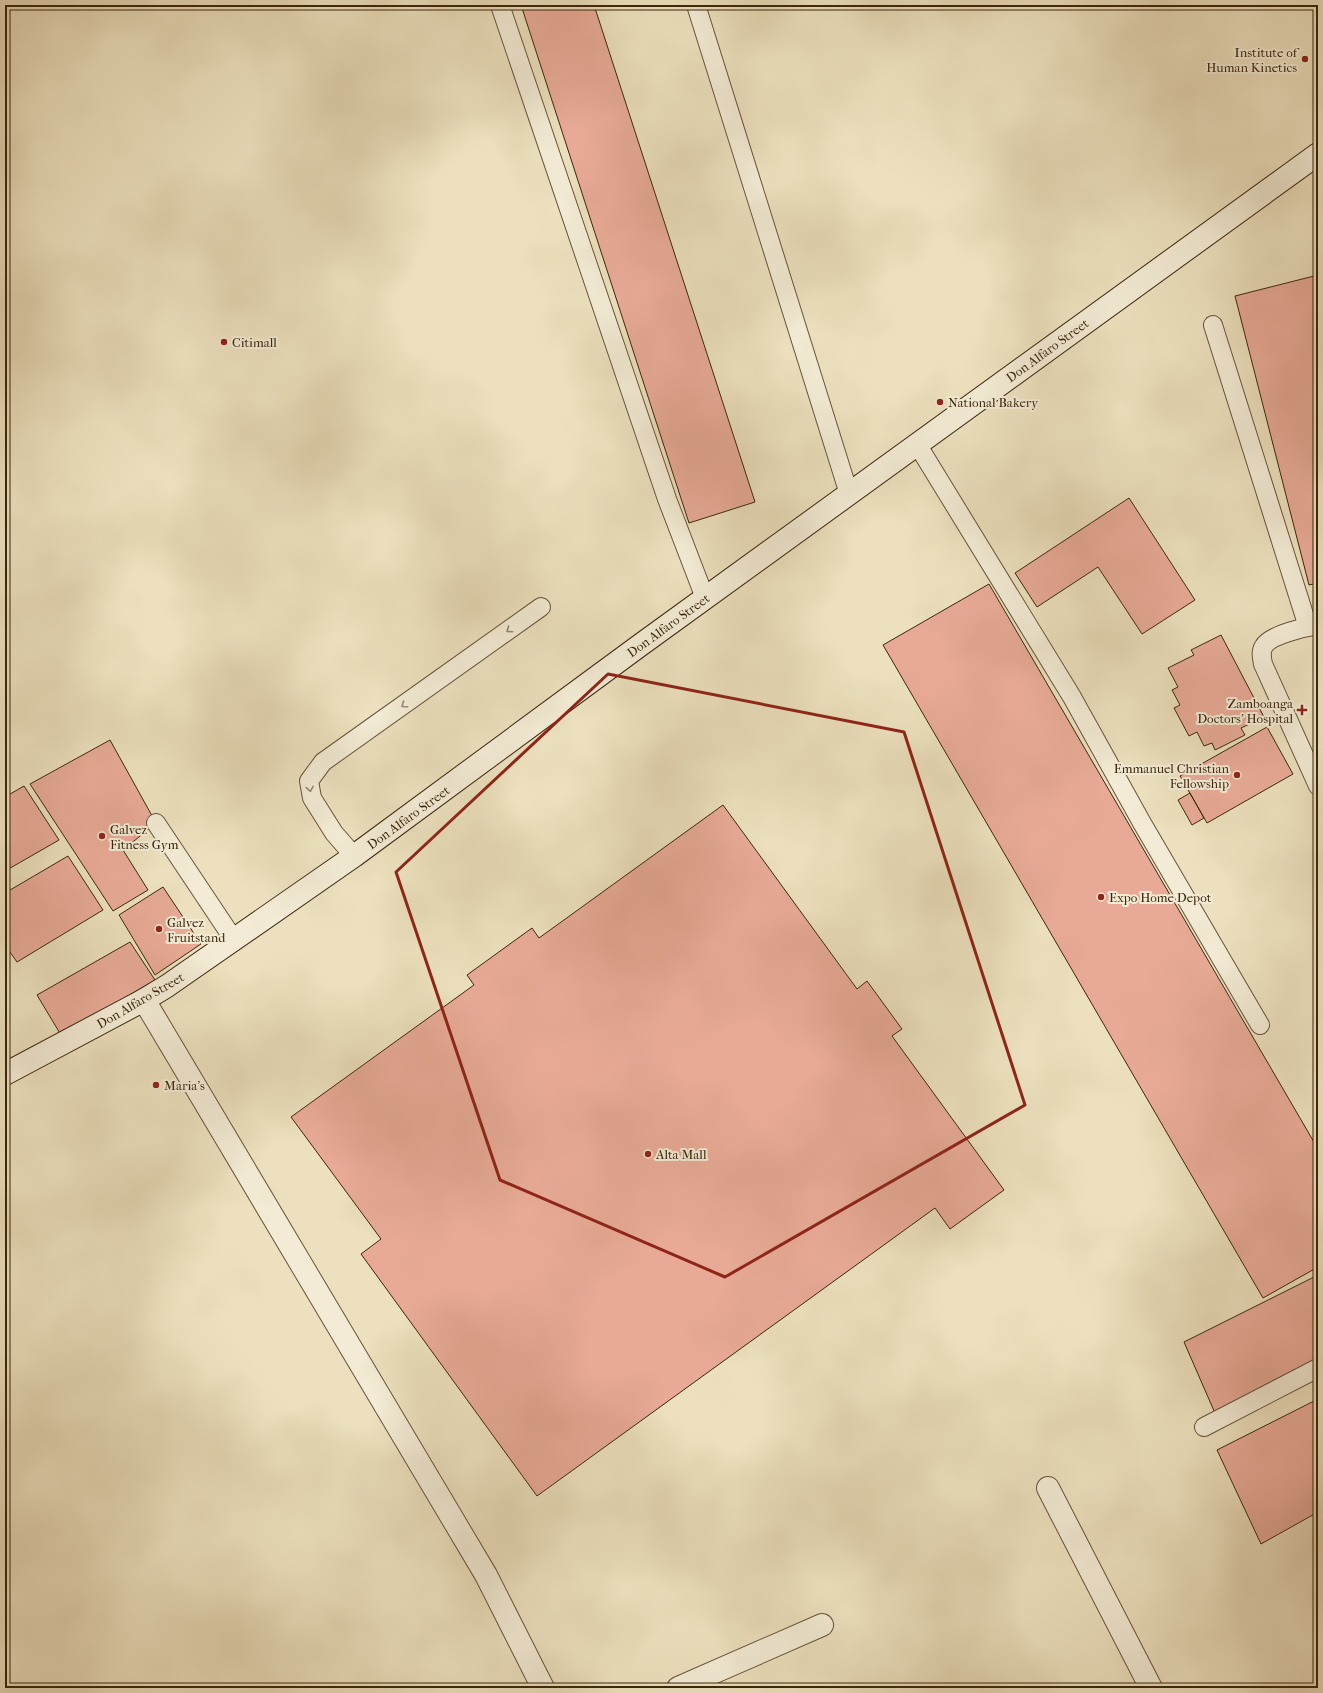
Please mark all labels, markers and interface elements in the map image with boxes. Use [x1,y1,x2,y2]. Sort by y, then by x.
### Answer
place label: Institute of Human Kinetics [1206,45,1300,75]
marker: Institute of Human Kinetics [1300,54,1310,64]
street label: Don Alfaro Street [1003,315,1092,385]
place label: Citimall [232,335,277,350]
marker: Citimall [219,337,229,347]
place label: National Bakery [948,395,1039,410]
marker: National Bakery [935,397,945,407]
street label: Don Alfaro Street [624,590,713,660]
one-way arrow [507,625,514,632]
place label: Zamboanga Doctors' Hospital [1197,696,1294,726]
one-way arrow [401,700,408,707]
marker: Zamboanga Doctors' Hospital [1296,704,1308,716]
place label: Emmanuel Christian Fellowship [1114,761,1229,791]
marker: Emmanuel Christian Fellowship [1232,770,1242,780]
street label: Don Alfaro Street [364,782,453,852]
one-way arrow [305,786,314,792]
place label: Galvez Fitness Gym [110,822,179,852]
marker: Galvez Fitness Gym [97,831,107,841]
place label: Expo Home Depot [1109,890,1212,905]
marker: Expo Home Depot [1096,892,1106,902]
place label: Galvez Fruitstand [167,915,226,945]
marker: Galvez Fruitstand [154,924,164,934]
street label: Don Alfaro Street [94,969,187,1031]
place label: Maria's [164,1078,205,1093]
marker: Maria's [151,1080,161,1090]
place label: Alta Mall [655,1147,707,1162]
marker: Alta Mall [643,1149,653,1159]

